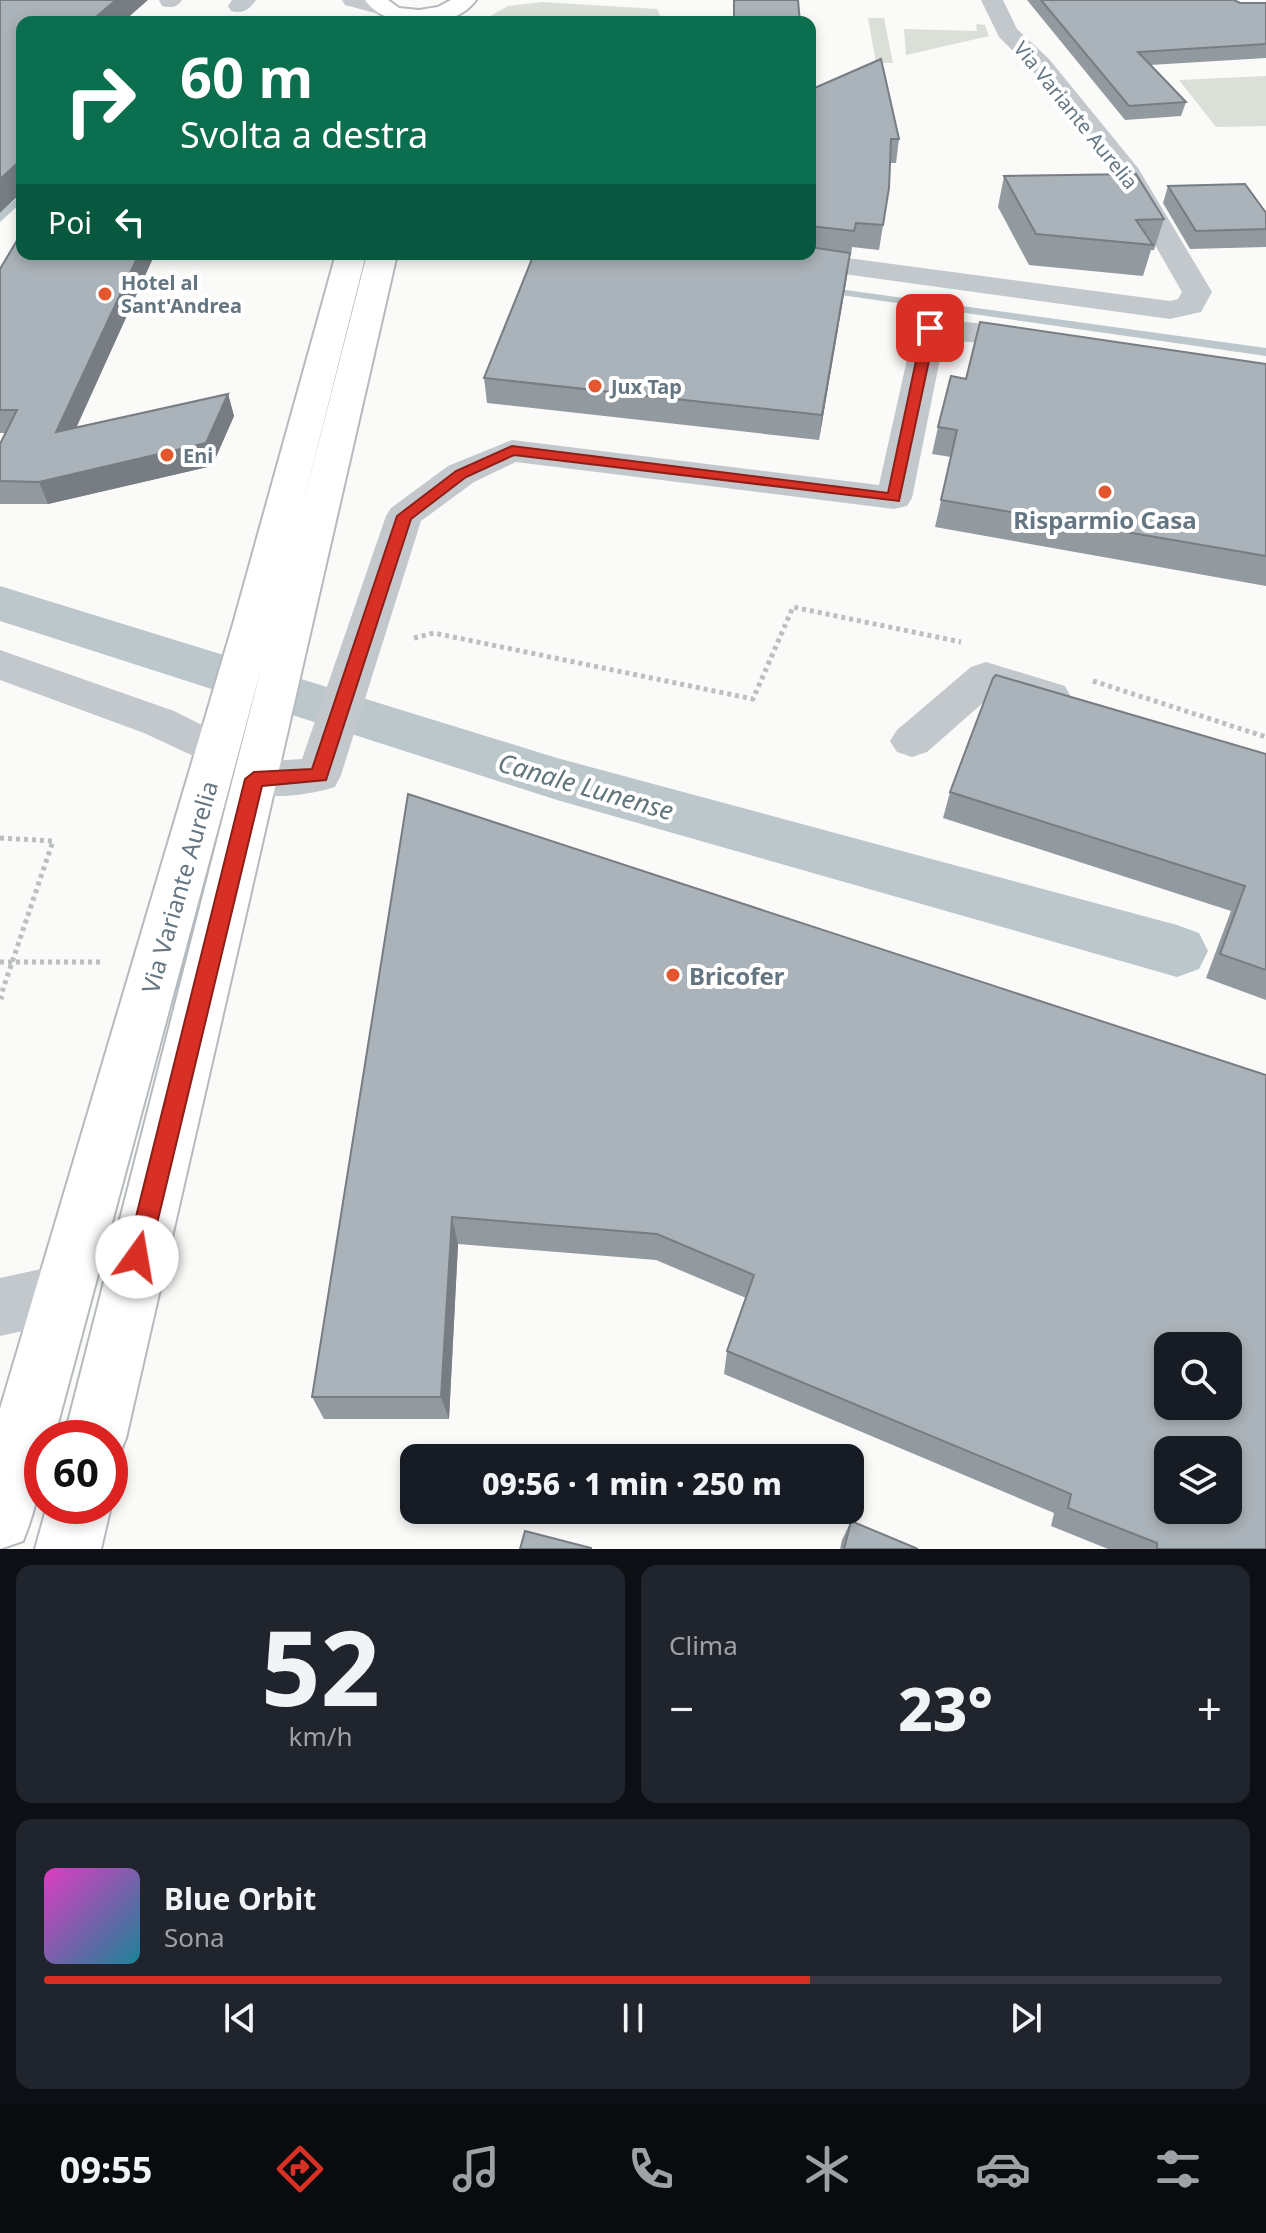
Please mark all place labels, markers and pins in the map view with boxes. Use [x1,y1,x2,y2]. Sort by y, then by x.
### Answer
place label: Hotel al Sant'Andrea [121,269,242,319]
marker: Hotel al Sant'Andrea [96,285,114,303]
pin [896,294,964,362]
place label: Jux Tap [609,373,682,400]
marker: Jux Tap [586,377,604,395]
place label: Eni [183,442,213,469]
marker: Eni [158,446,176,464]
marker: Risparmio Casa [1096,483,1114,501]
place label: Risparmio Casa [1013,503,1197,536]
place label: Bricofer [689,959,785,992]
marker: Bricofer [664,966,682,984]

